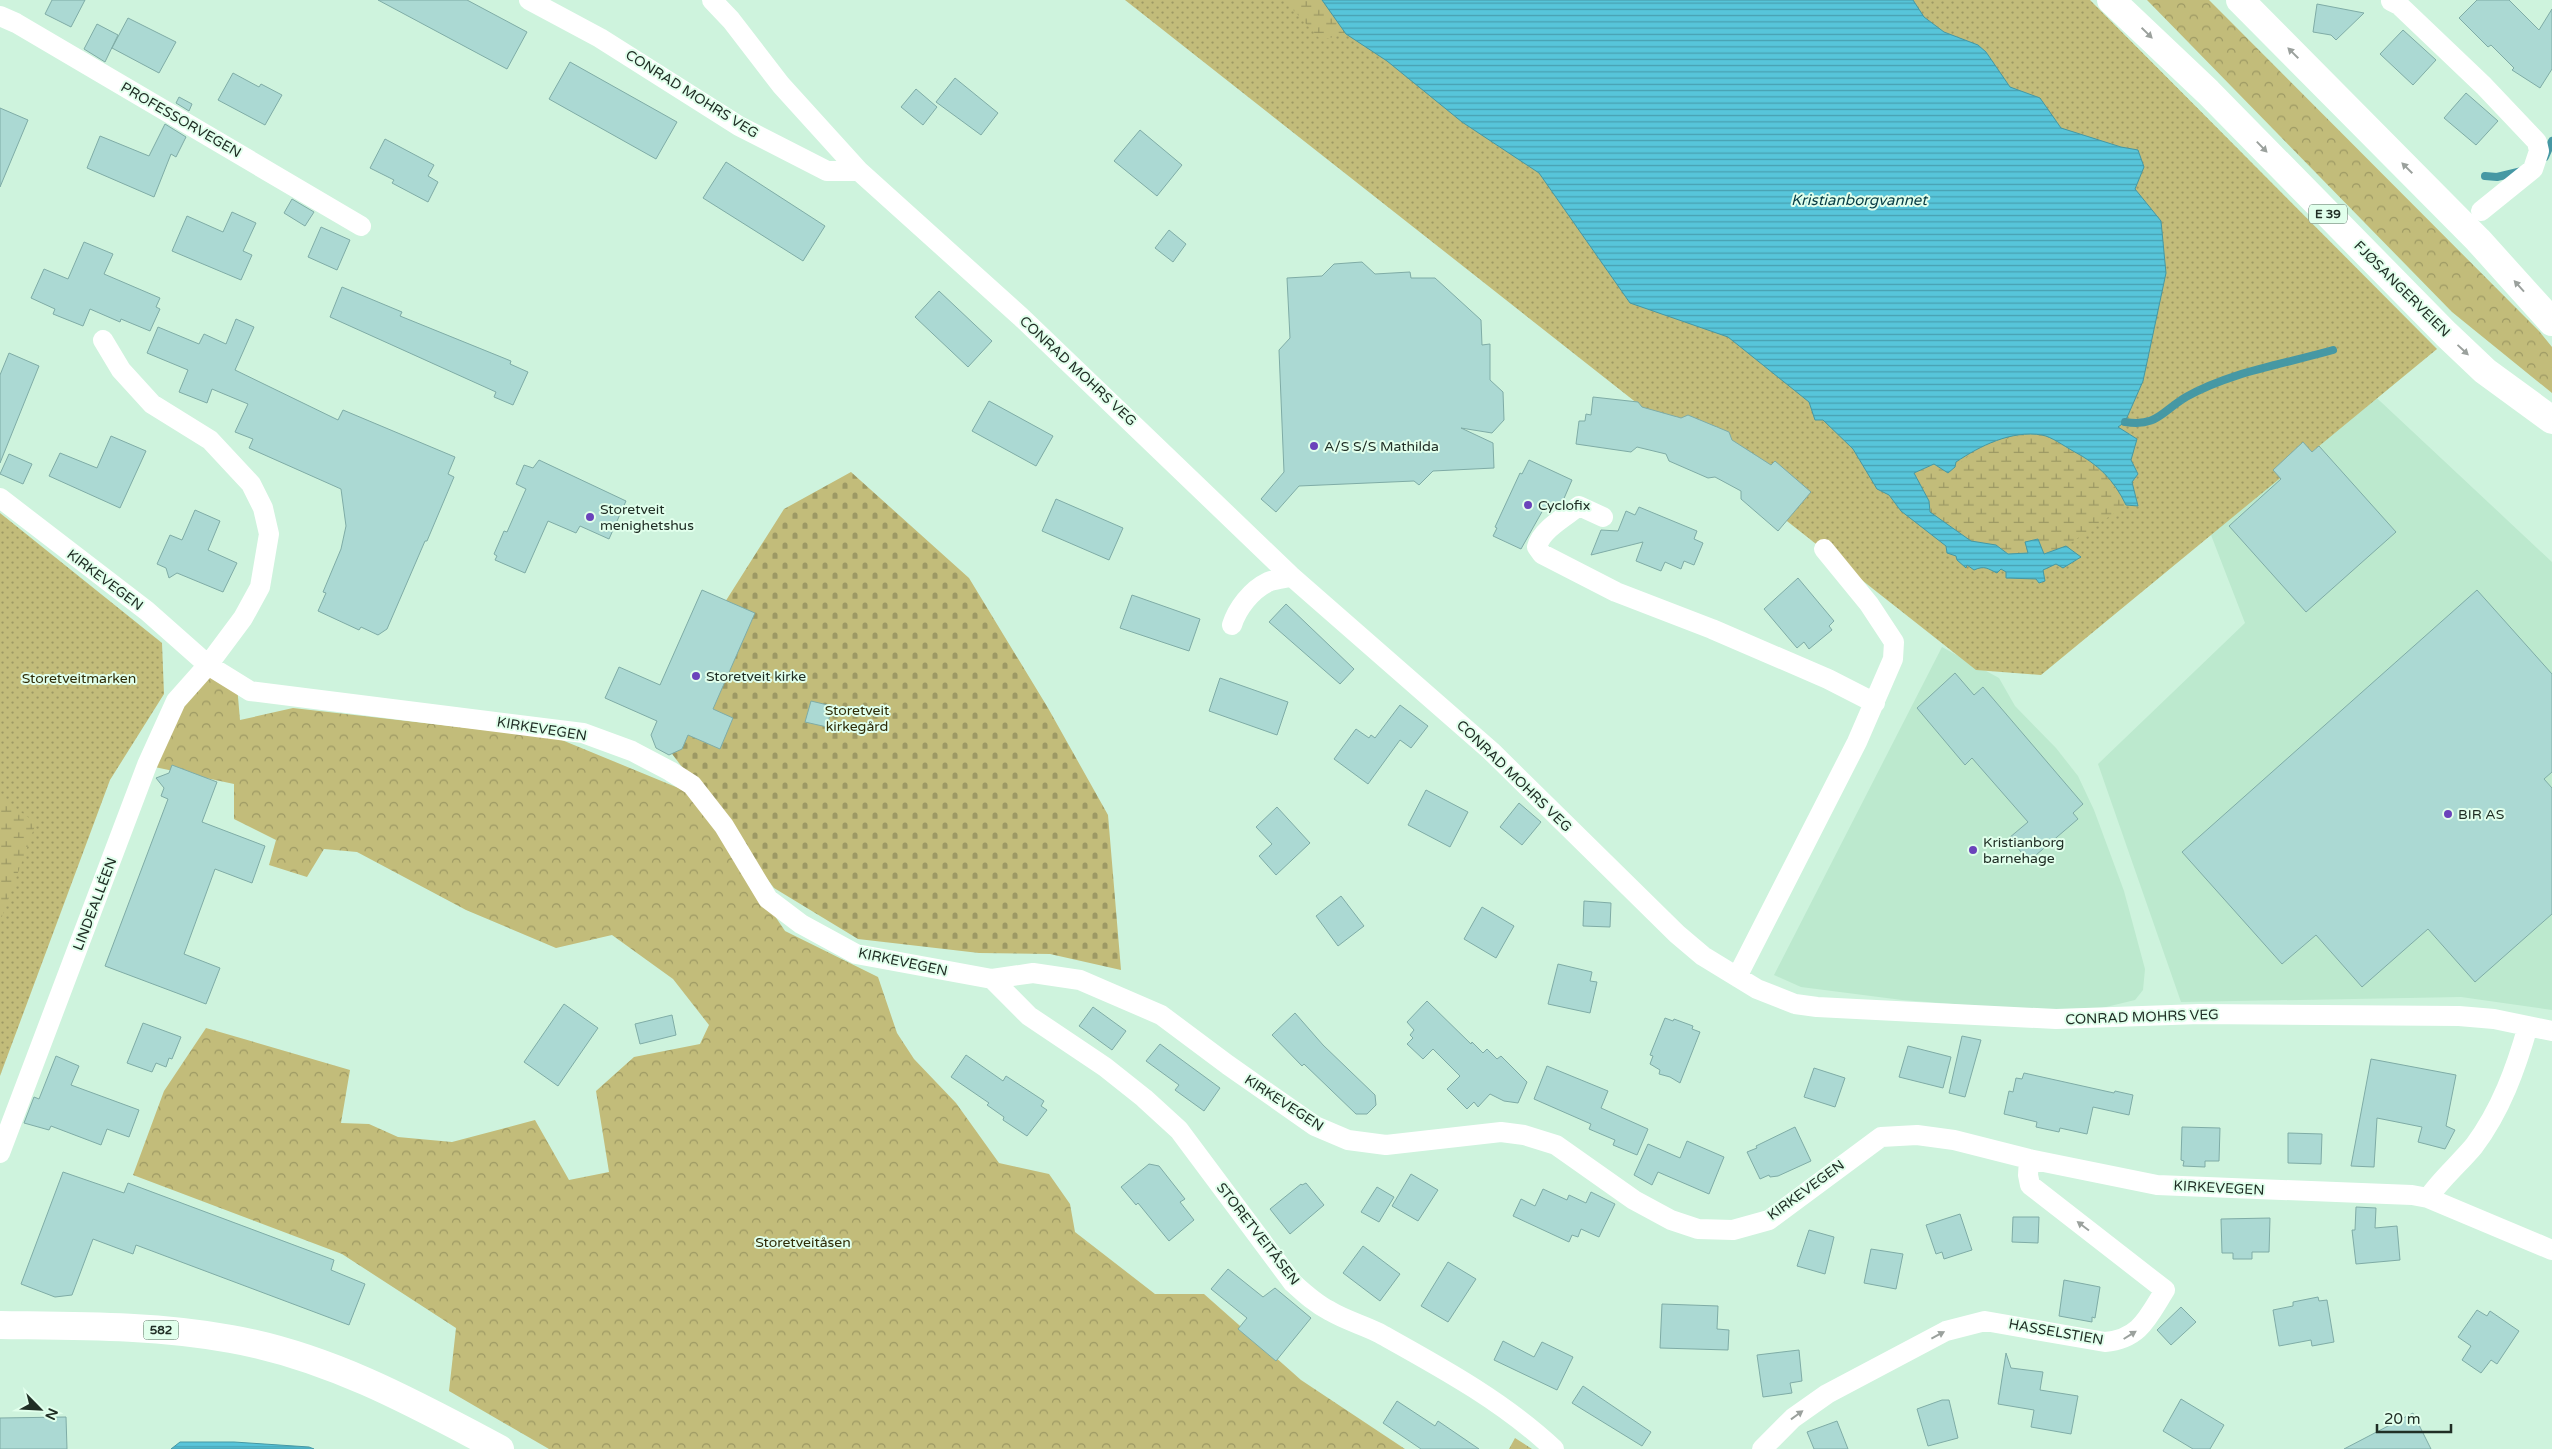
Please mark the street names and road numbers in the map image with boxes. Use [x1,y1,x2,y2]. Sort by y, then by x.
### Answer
street label: CONRAD MOHRS VEG [622,46,762,142]
street label: PROFESSORVEGEN [118,79,244,161]
road number: E 39 [2309,204,2347,223]
street label: FJØSANGERVEIEN [2350,237,2454,341]
street label: CONRAD MOHRS VEG [1016,312,1140,430]
street label: KIRKEVEGEN [64,546,146,614]
street label: KIRKEVEGEN [496,713,588,745]
street label: CONRAD MOHRS VEG [1453,717,1575,835]
street label: LINDEALLÉEN [69,855,121,953]
street label: KIRKEVEGEN [857,944,949,980]
street label: CONRAD MOHRS VEG [2065,1006,2219,1028]
street label: KIRKEVEGEN [1241,1071,1327,1135]
street label: KIRKEVEGEN [1764,1156,1848,1224]
street label: KIRKEVEGEN [2173,1177,2265,1199]
street label: STORETVEITÅSEN [1213,1179,1303,1289]
street label: HASSELSTIEN [2007,1315,2105,1349]
road number: 582 [144,1320,178,1340]

